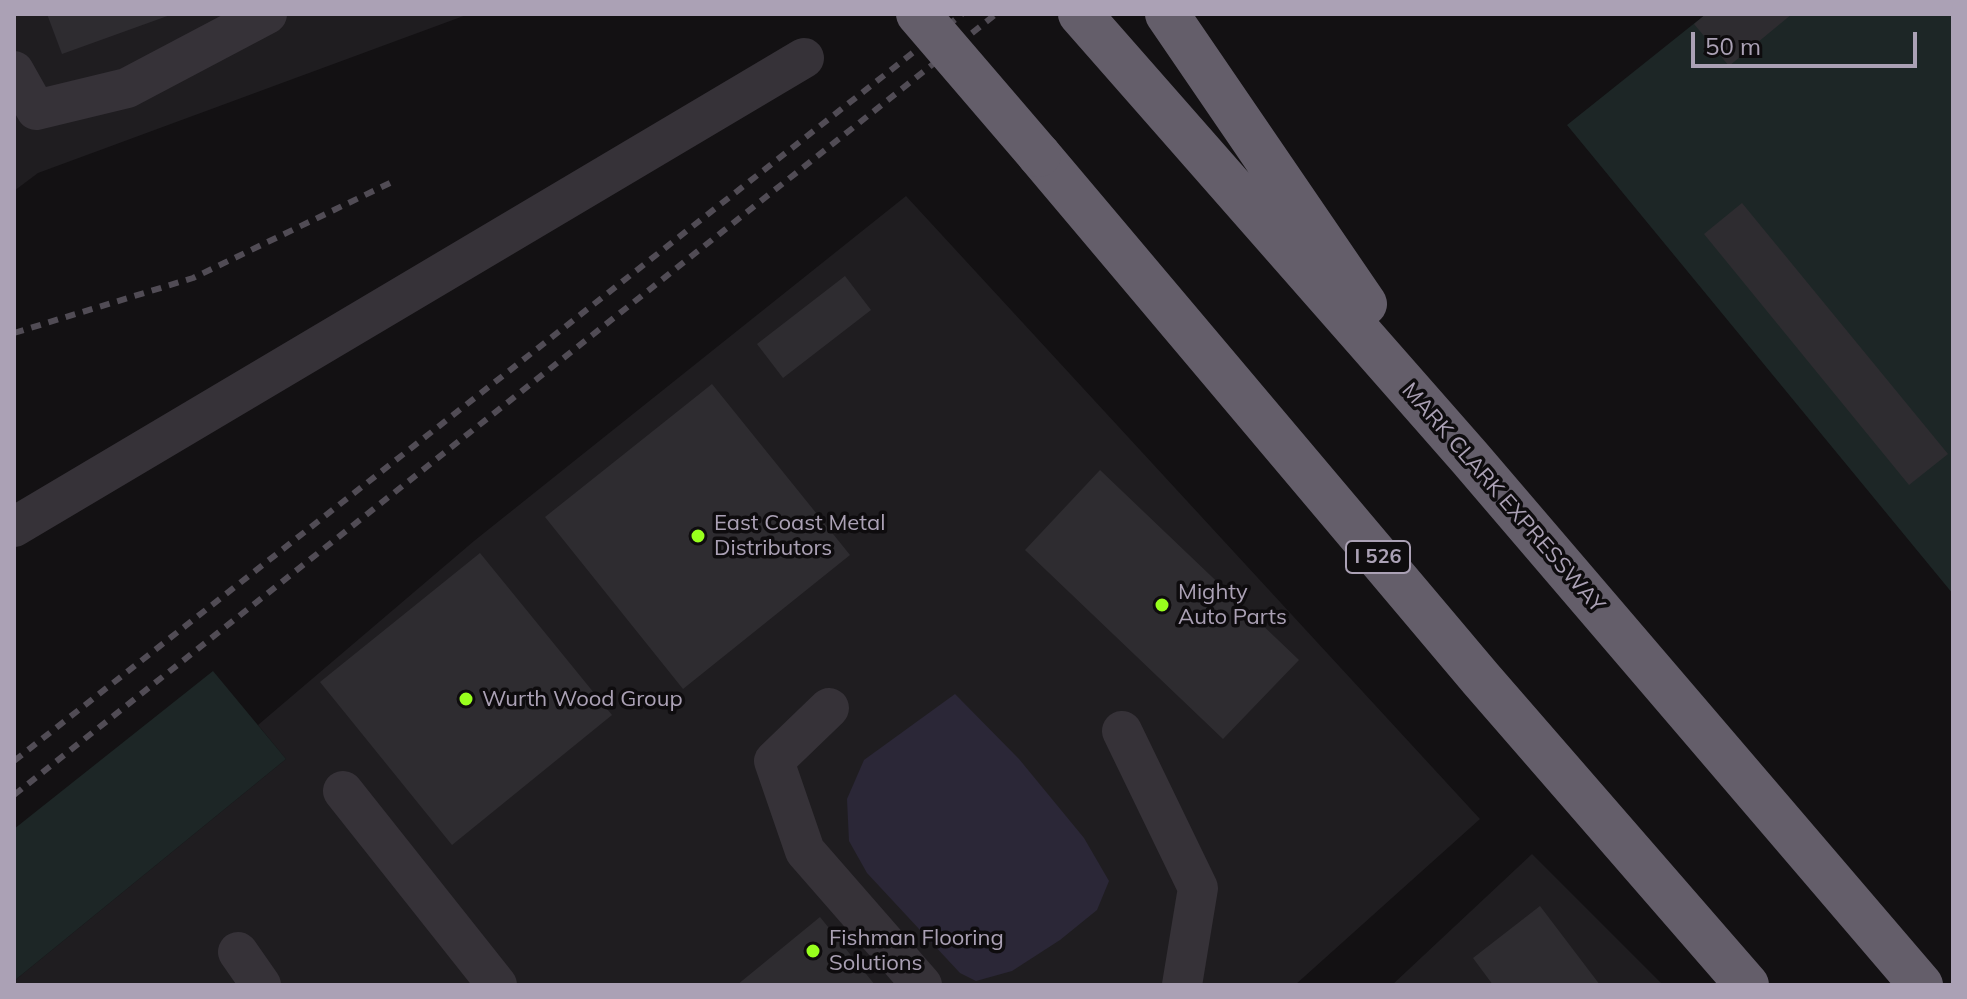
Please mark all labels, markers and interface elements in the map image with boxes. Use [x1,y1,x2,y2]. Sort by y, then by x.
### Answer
scale bar [1695,16,1921,66]
text: 50 m [1705,31,1761,61]
street label: MARK CLARK EXPRESSWAY [1396,378,1610,618]
place label: East Coast Metal Distributors [714,510,885,562]
marker: East Coast Metal Distributors [689,527,707,545]
road number: I 526 [1346,541,1410,573]
place label: Mighty Auto Parts [1178,579,1287,630]
marker: Mighty Auto Parts [1153,596,1171,614]
place label: Wurth Wood Group [482,686,683,712]
marker: Wurth Wood Group [457,690,475,708]
place label: Fishman Flooring Solutions [829,925,1004,976]
marker: Fishman Flooring Solutions [804,942,822,960]

